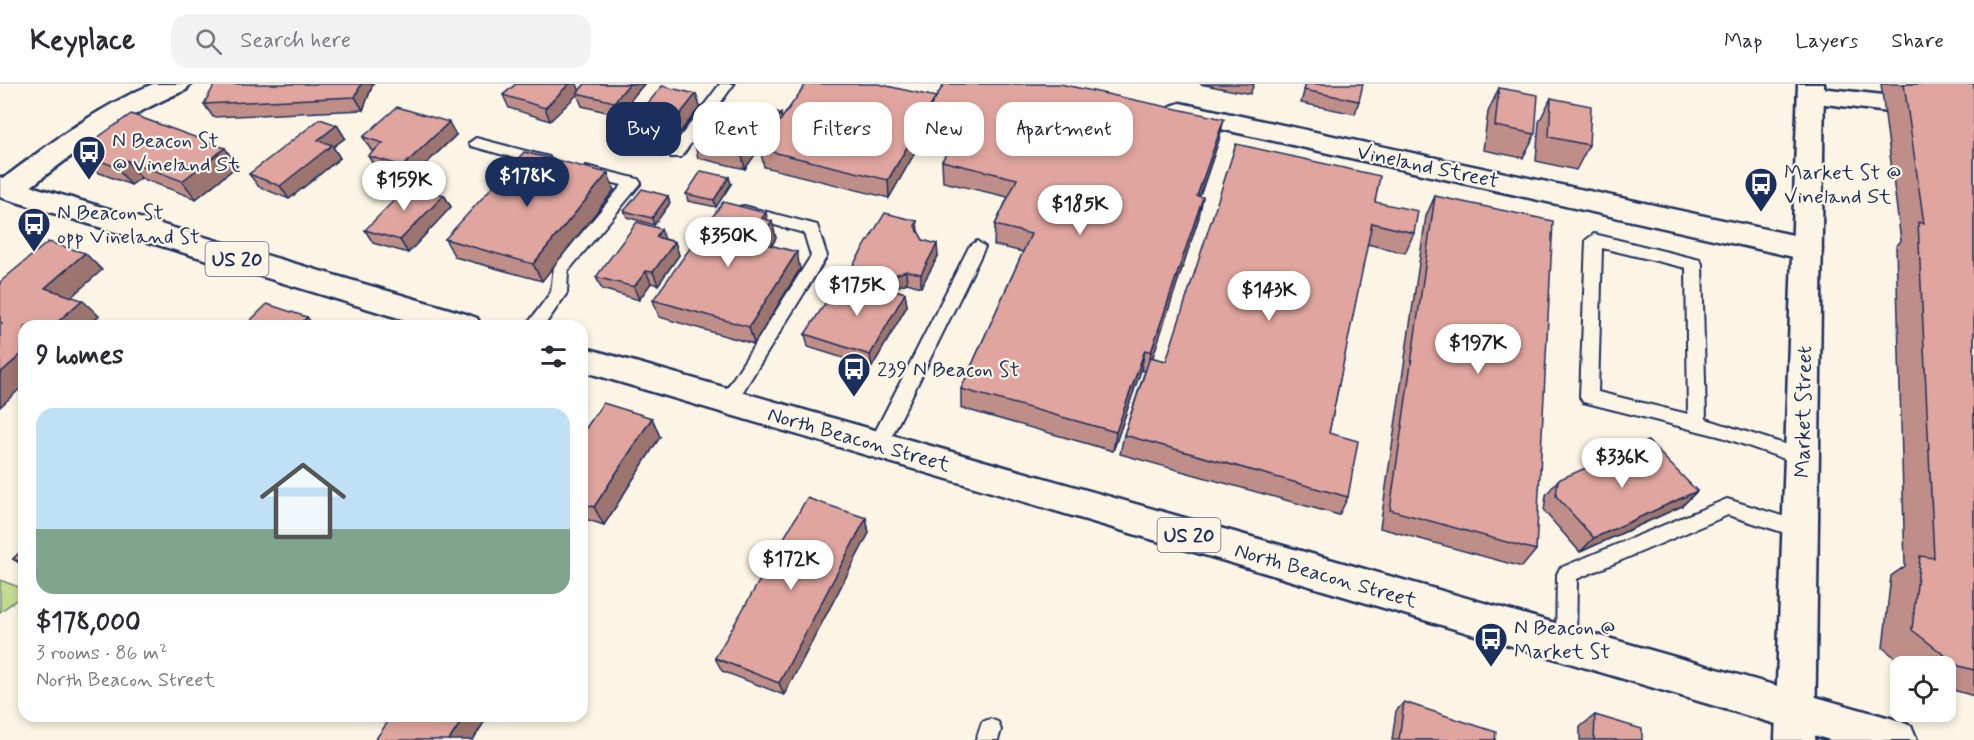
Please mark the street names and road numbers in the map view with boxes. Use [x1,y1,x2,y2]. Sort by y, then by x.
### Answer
street label: Vineland Street [1354,138,1501,196]
road number: US 20 [206,242,268,276]
street label: Market Street [1789,345,1819,478]
street label: North Beacon Street [764,401,954,480]
road number: US 20 [1158,518,1220,552]
street label: North Beacon Street [1231,537,1421,616]

